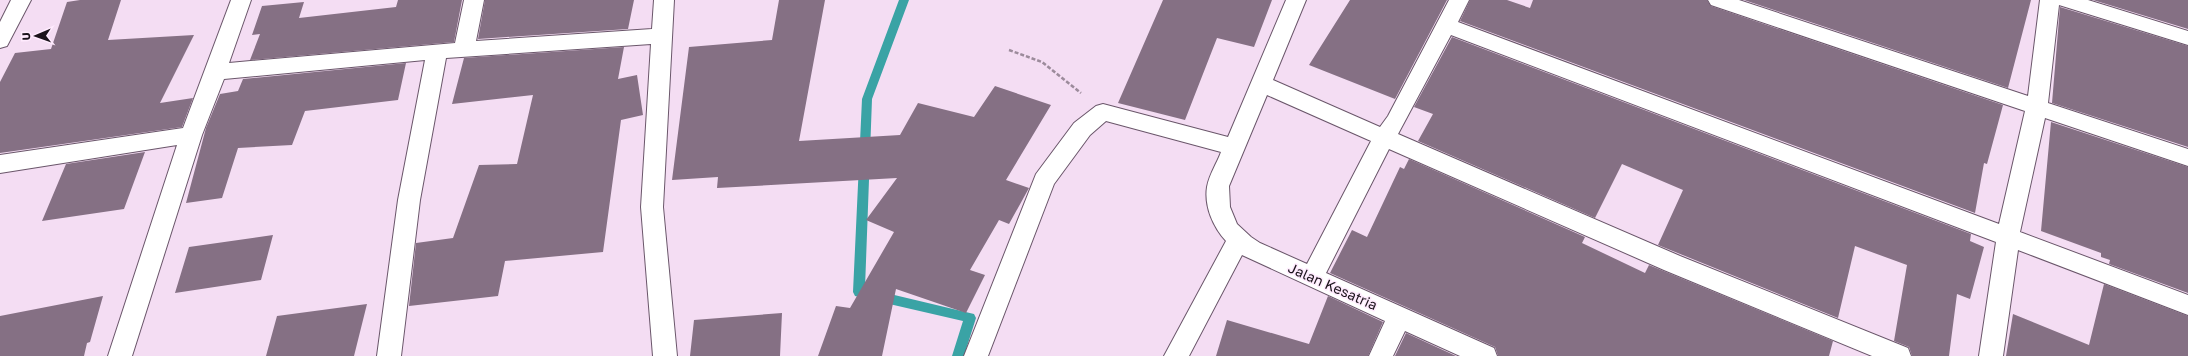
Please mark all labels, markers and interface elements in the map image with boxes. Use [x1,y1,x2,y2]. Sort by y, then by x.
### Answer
north arrow [16,16,56,56]
text: U [19,32,32,41]
street label: Jalan Kesatria [1286,259,1380,313]

